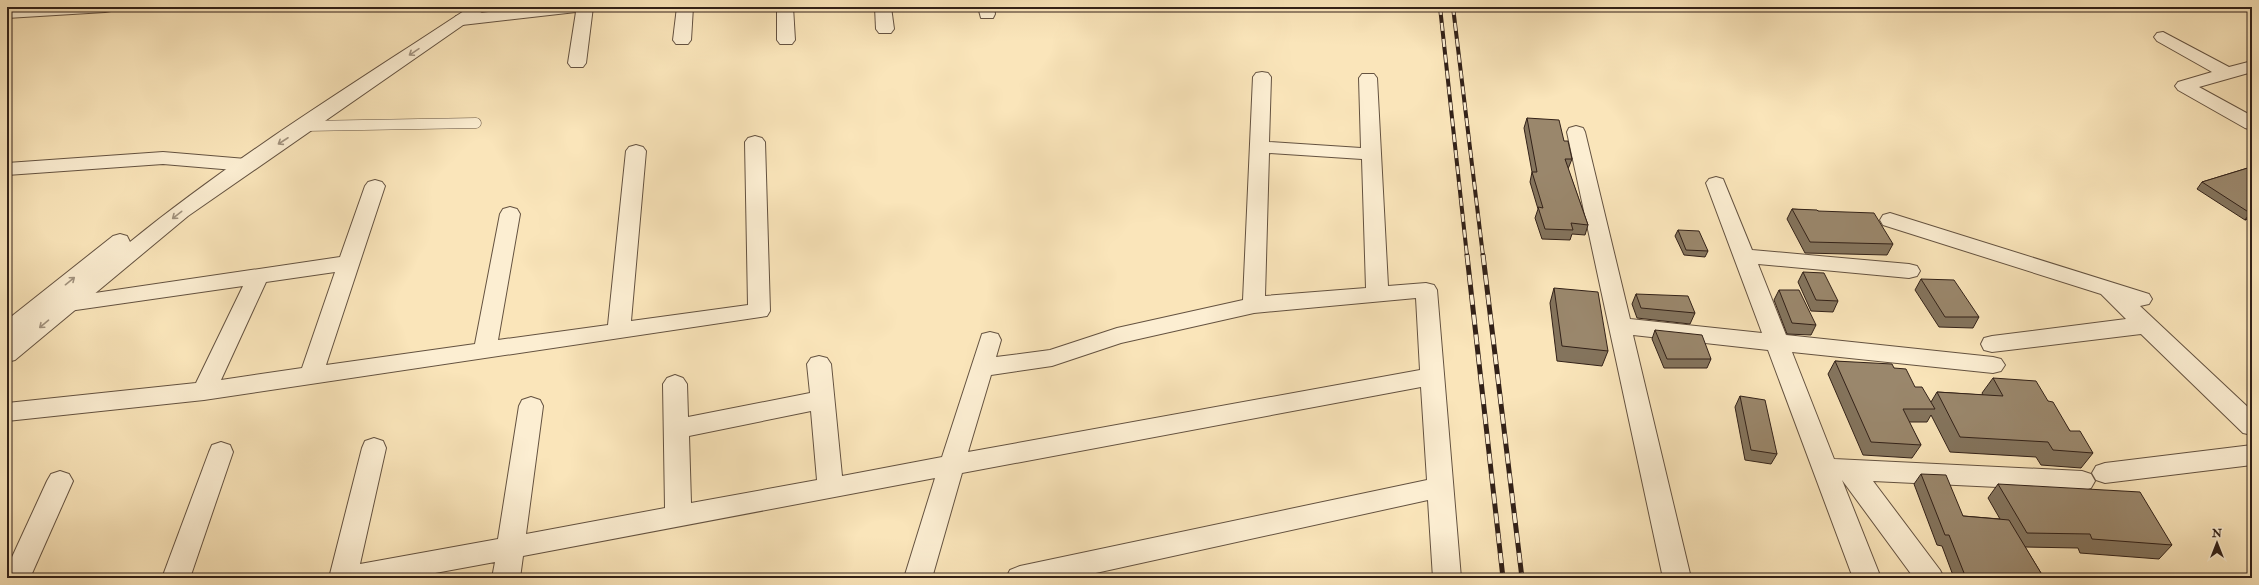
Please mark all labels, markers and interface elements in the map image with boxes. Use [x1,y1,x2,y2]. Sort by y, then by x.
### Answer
one-way arrow [409,48,420,57]
one-way arrow [277,137,289,145]
one-way arrow [171,211,182,219]
one-way arrow [64,277,75,286]
one-way arrow [38,319,49,328]
north arrow [2197,523,2237,563]
text: N [2211,527,2223,540]

